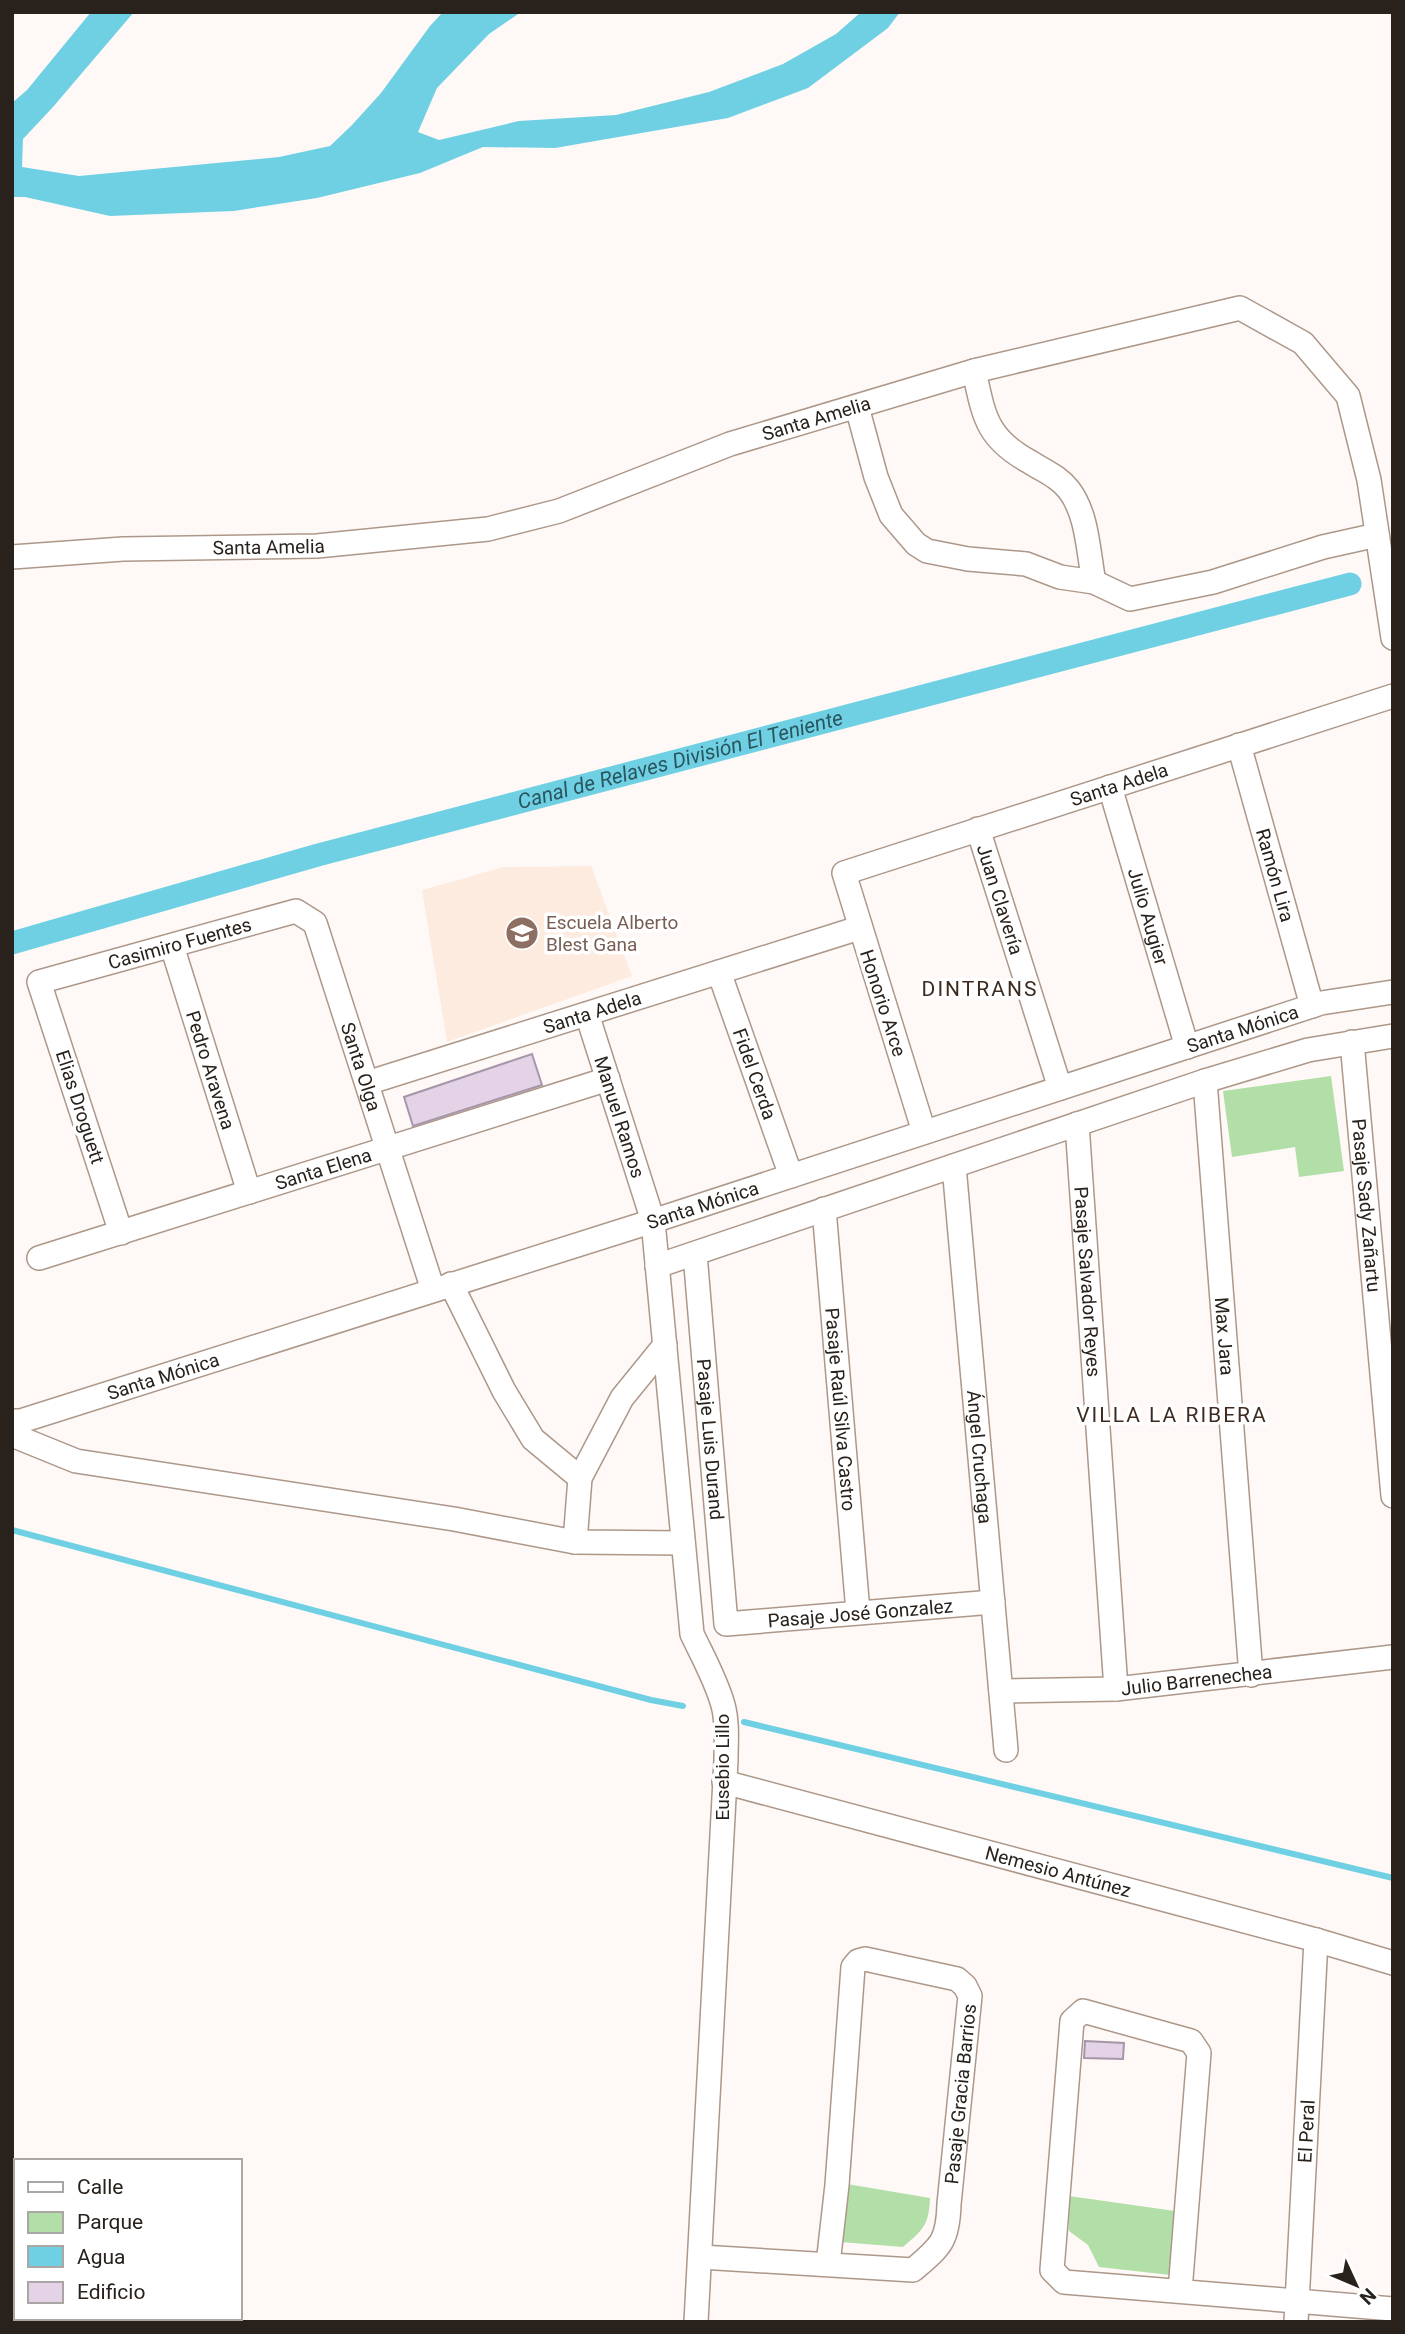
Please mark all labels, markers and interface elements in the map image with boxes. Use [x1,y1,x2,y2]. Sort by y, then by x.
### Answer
street label: Santa Amelia [759,391,873,445]
street label: Santa Amelia [212,534,326,559]
water label: Canal de Relaves División El Teniente [515,706,846,814]
street label: Santa Adela [1067,758,1171,811]
street label: Ramón Lira [1251,826,1299,924]
street label: Juan Clavería [972,842,1029,958]
street label: Julio Augier [1123,865,1174,968]
place label: Escuela Alberto Blest Gana [546,911,678,956]
street label: Casimiro Fuentes [105,912,254,974]
school or university icon: Escuela Alberto Blest Gana [503,914,541,952]
street label: Honorio Arce [855,947,911,1059]
district label: DINTRANS [922,977,1038,1001]
street label: Santa Adela [540,986,644,1038]
street label: Santa Mónica [1184,1000,1301,1058]
street label: Pedro Aravena [181,1008,240,1132]
street label: Santa Olga [336,1019,386,1114]
street label: Fidel Cerda [728,1025,782,1122]
street label: Elias Droguett [51,1047,109,1167]
street label: Manuel Ramos [590,1053,650,1181]
street label: Pasaje Sady Zañartu [1347,1118,1386,1293]
street label: Santa Elena [272,1143,374,1195]
street label: Santa Mónica [644,1176,761,1234]
street label: Pasaje Salvador Reyes [1070,1186,1106,1377]
street label: Max Jara [1210,1296,1239,1376]
street label: Pasaje Raúl Silva Castro [821,1307,861,1512]
street label: Santa Mónica [104,1348,222,1405]
street label: Pasaje Luis Durand [692,1358,729,1521]
street label: Ángel Cruchaga [962,1389,997,1525]
district label: VILLA LA RIBERA [1076,1403,1268,1427]
street label: Pasaje José Gonzalez [767,1594,954,1632]
street label: Julio Barrenechea [1120,1660,1273,1700]
street label: Eusebio Lillo [711,1714,734,1820]
street label: Nemesio Antúnez [983,1841,1134,1902]
street label: Pasaje Gracia Barrios [940,2003,981,2185]
street label: El Peral [1293,2099,1319,2163]
legend [14,2159,242,2320]
text: Calle [77,2175,123,2199]
text: Parque [77,2210,143,2234]
text: Agua [77,2245,126,2269]
north arrow [1321,2250,1391,2320]
text: Edificio [77,2280,145,2304]
text: N [1355,2284,1381,2309]

